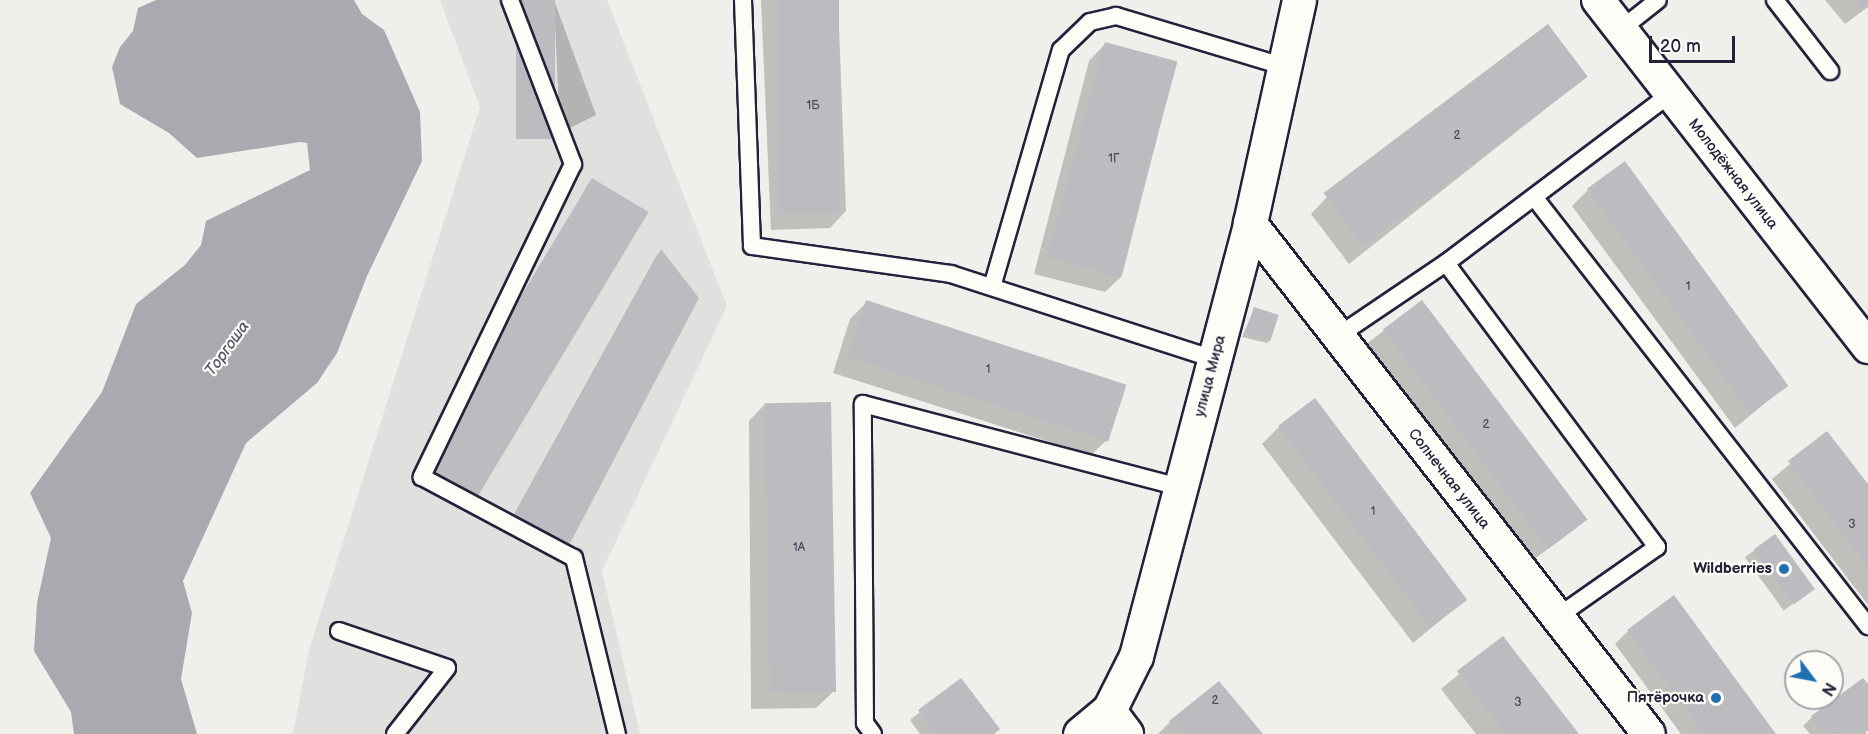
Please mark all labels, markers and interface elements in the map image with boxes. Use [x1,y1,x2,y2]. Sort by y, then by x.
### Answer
scale bar [1652,24,1738,62]
text: 20 m [1660,36,1701,57]
house number: 1Б [807,99,819,113]
street label: Молодёжная улица [1684,115,1782,233]
house number: 2 [1453,129,1461,143]
house number: 1Г [1108,152,1120,166]
house number: 1 [1686,280,1690,294]
water label: Торгоша [202,318,254,380]
street label: улица Мира [1190,333,1230,419]
house number: 1 [986,363,990,377]
house number: 2 [1482,418,1490,432]
street label: Солнечная улица [1404,425,1494,533]
house number: 1 [1371,505,1375,519]
house number: 3 [1848,518,1856,532]
house number: 1А [793,541,805,555]
place label: Wildberries [1693,560,1772,578]
marker: Wildberries [1777,562,1791,576]
north arrow [1784,650,1844,710]
text: N [1817,679,1839,699]
place label: Пятёрочка [1627,689,1704,707]
marker: Пятёрочка [1709,691,1723,705]
house number: 2 [1211,694,1219,708]
house number: 3 [1514,696,1522,710]

